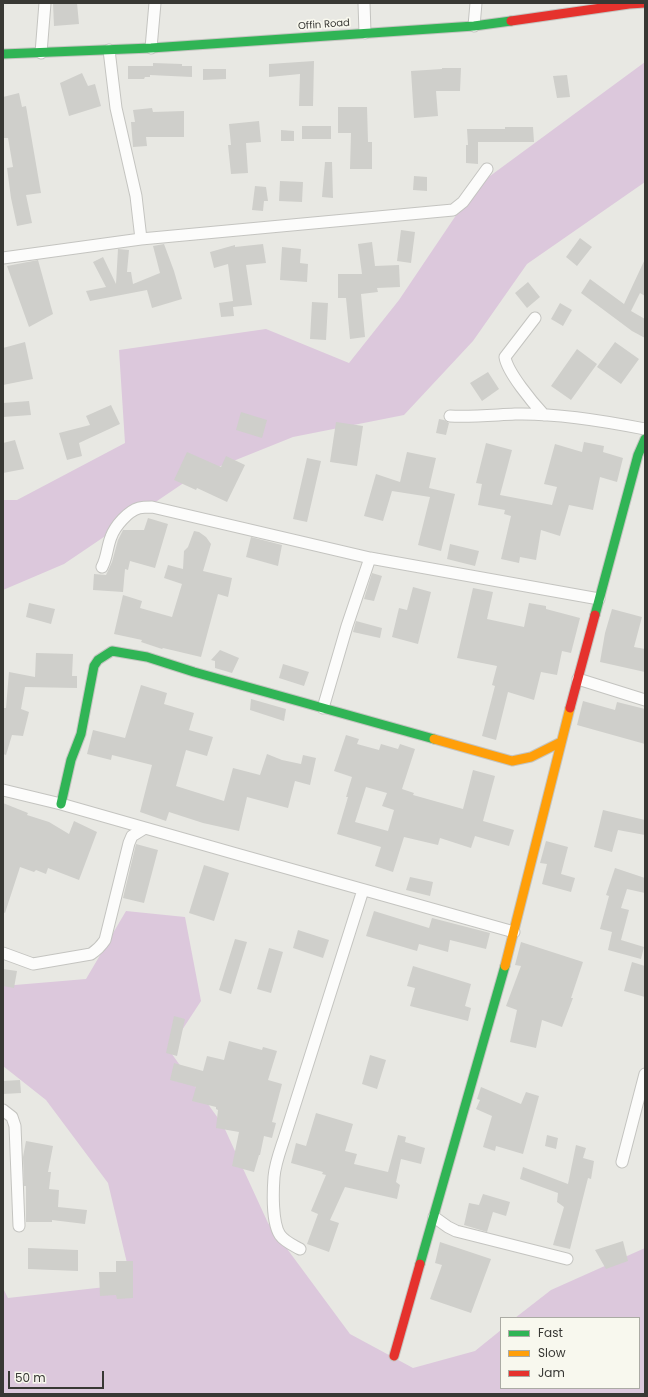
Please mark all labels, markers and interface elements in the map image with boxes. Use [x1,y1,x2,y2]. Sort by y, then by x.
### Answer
street label: Offin Road [298,17,350,33]
legend [500,1317,640,1389]
text: Fast [538,1324,563,1341]
text: Slow [538,1344,566,1361]
scale bar [10,1363,106,1389]
text: Jam [538,1364,565,1381]
text: 50 m [15,1369,46,1386]

